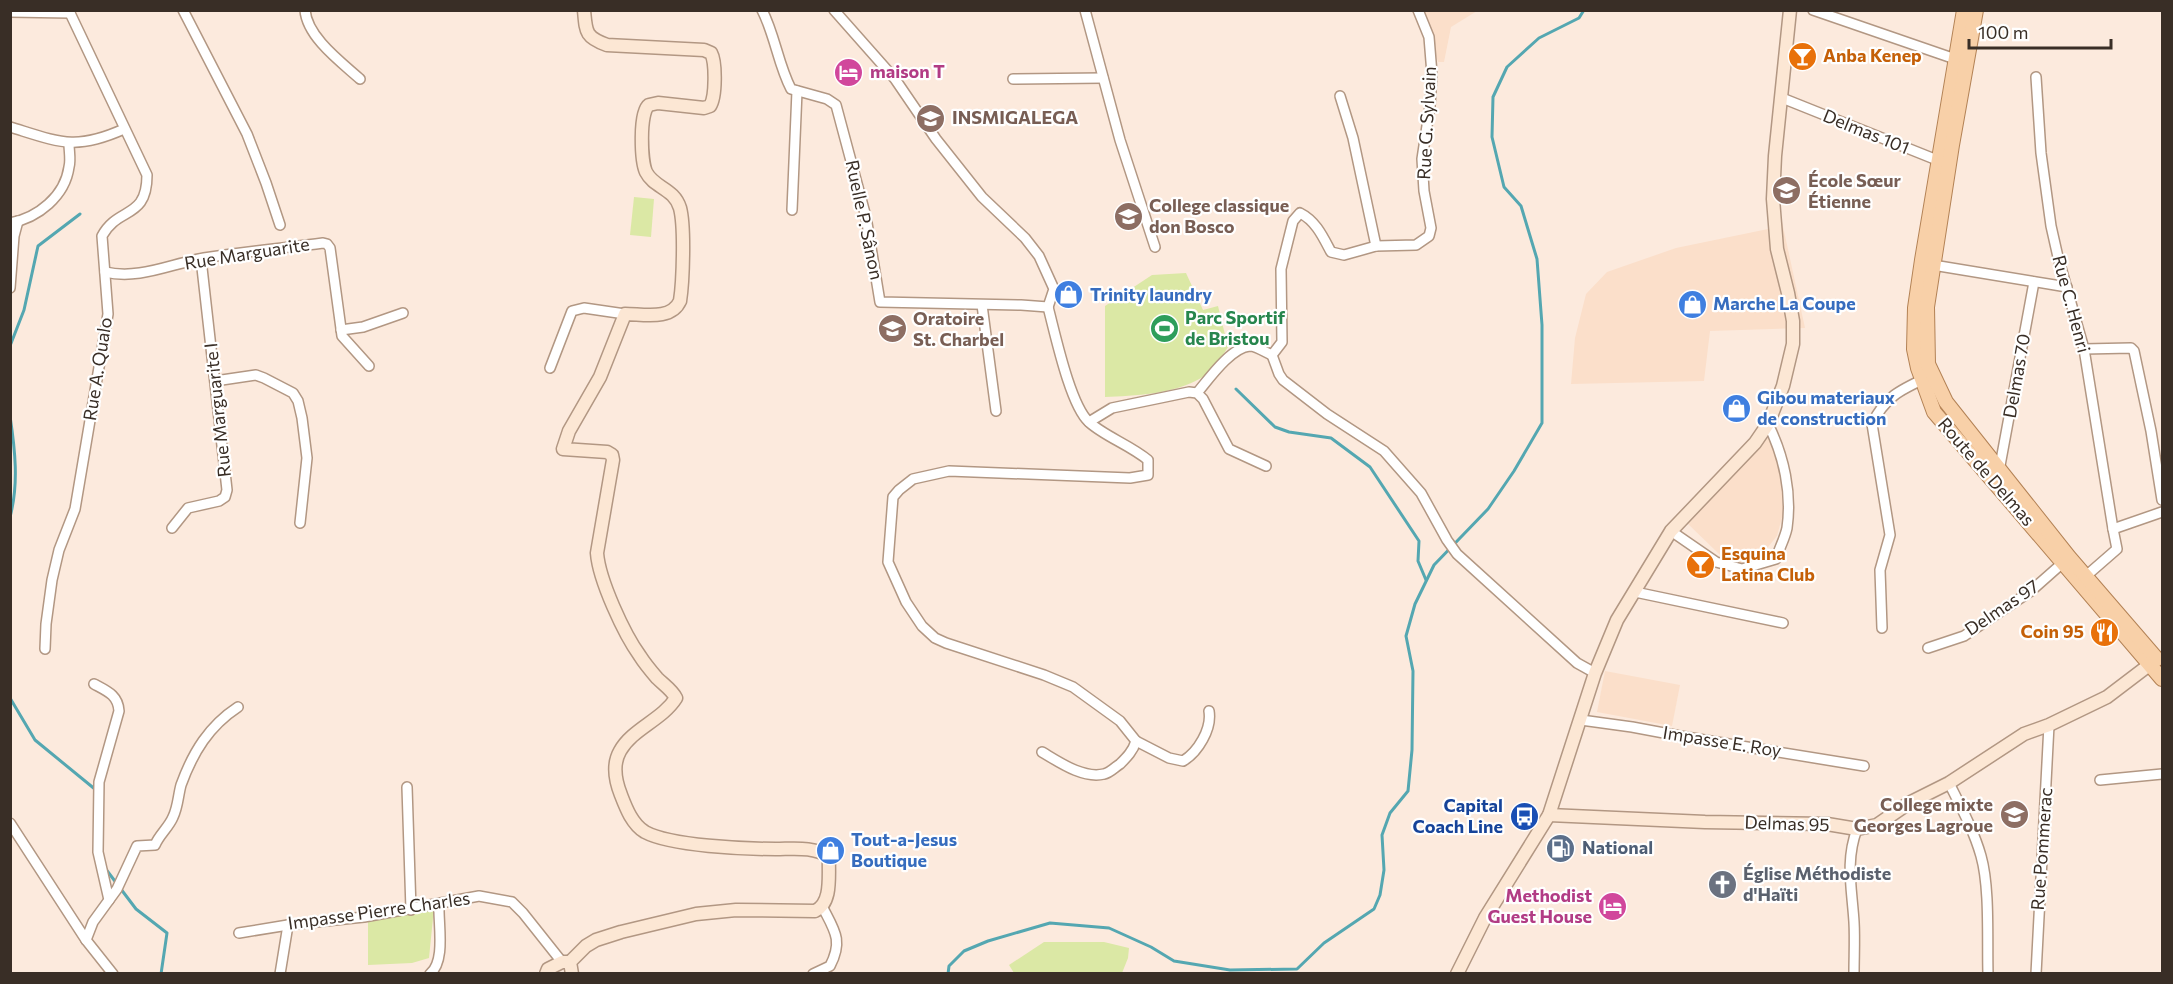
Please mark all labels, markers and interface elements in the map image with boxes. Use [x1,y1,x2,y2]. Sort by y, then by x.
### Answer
scale bar [1969,12,2112,50]
text: 100 m [1978,21,2028,43]
bar icon: Anba Kenep [1786,40,1818,72]
place label: Anba Kenep [1823,44,1922,66]
hotel icon: maison T [833,56,865,88]
place label: maison T [870,60,945,82]
street label: Rue G. Sylvain [1412,66,1440,180]
school or university icon: INSMIGALEGA [915,102,947,134]
street label: Delmas 101 [1820,104,1913,158]
place label: INSMIGALEGA [952,106,1078,128]
street label: Ruelle P. Sânon [842,158,888,282]
place label: École Sœur Étienne [1808,169,1901,212]
school or university icon: École Sœur Étienne [1771,175,1803,207]
place label: College classique don Bosco [1149,194,1289,237]
school or university icon: College classique don Bosco [1112,200,1144,232]
street label: Rue Marguarite [183,232,311,274]
street label: Rue C. Henri [2048,253,2096,355]
shop icon: Trinity laundry [1053,279,1085,311]
place label: Trinity laundry [1090,283,1212,305]
shop icon: Marche La Coupe [1676,288,1708,320]
place label: Marche La Coupe [1713,292,1856,314]
place label: Parc Sportif de Bristou [1185,306,1286,349]
place label: Oratoire St. Charbel [913,307,1004,350]
sports icon: Parc Sportif de Bristou [1148,312,1180,344]
school or university icon: Oratoire St. Charbel [876,313,908,345]
street label: Rue A. Qualo [78,315,116,422]
street label: Delmas 70 [1998,332,2034,420]
street label: Rue Marguarite I [199,342,235,478]
place label: Gibou materiaux de construction [1757,386,1895,429]
shop icon: Gibou materiaux de construction [1720,392,1752,424]
street label: Route de Delmas [1934,413,2040,530]
place label: Esquina Latina Club [1721,542,1815,585]
bar icon: Esquina Latina Club [1684,548,1716,580]
street label: Delmas 97 [1960,574,2043,640]
restaurant icon: Coin 95 [2089,616,2121,648]
place label: Coin 95 [2020,620,2084,642]
street label: Impasse E. Roy [1661,721,1783,761]
street label: Rue Pommerac [2026,787,2056,911]
place label: College mixte Georges Lagroue [1854,793,1993,836]
place label: Capital Coach Line [1413,794,1503,837]
school or university icon: College mixte Georges Lagroue [1998,799,2030,831]
bus stop icon: Capital Coach Line [1508,800,1540,832]
street label: Delmas 95 [1744,811,1830,835]
place label: Tout-a-Jesus Boutique [851,828,957,871]
fuel station icon: National [1545,832,1577,864]
shop icon: Tout-a-Jesus Boutique [814,834,846,866]
place label: National [1582,836,1653,858]
place label: Église Méthodiste d'Haïti [1743,862,1891,905]
church icon: Église Méthodiste d'Haïti [1706,868,1738,900]
place label: Methodist Guest House [1487,884,1592,927]
street label: Impasse Pierre Charles [286,886,472,934]
hotel icon: Methodist Guest House [1597,890,1629,922]

